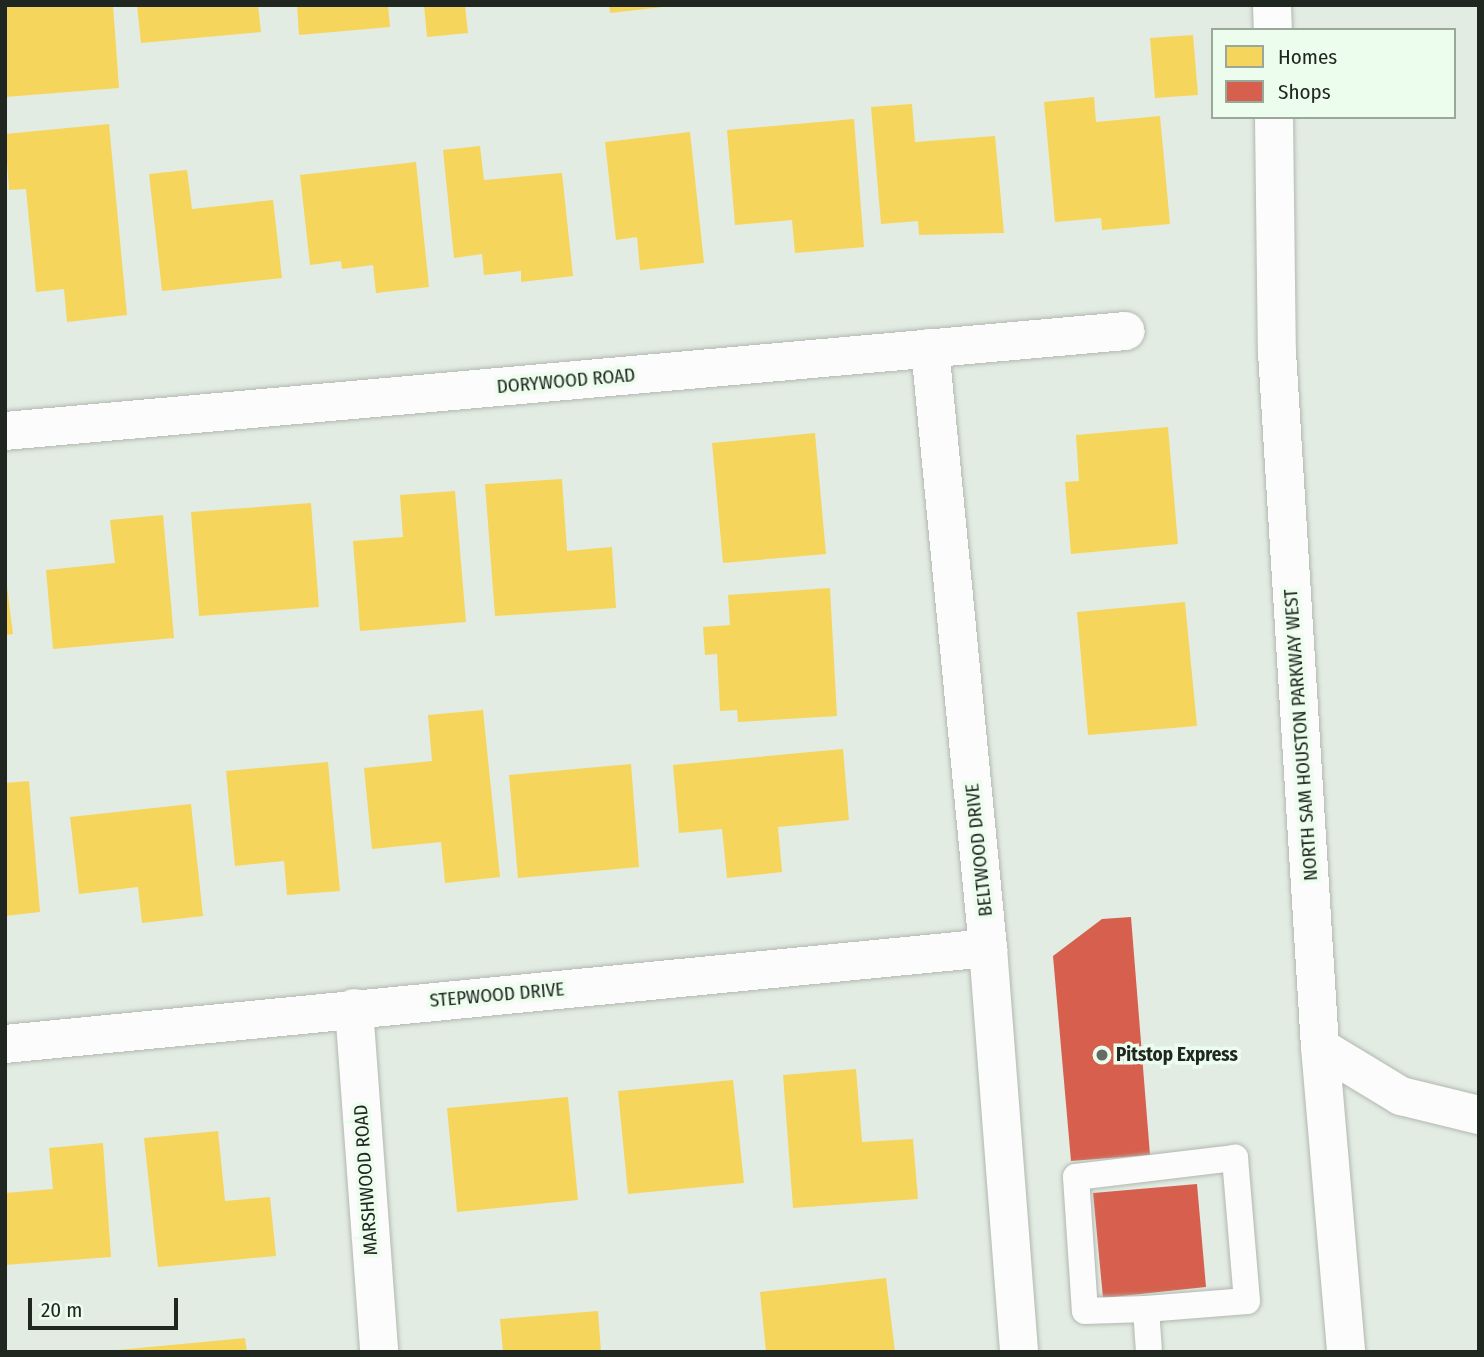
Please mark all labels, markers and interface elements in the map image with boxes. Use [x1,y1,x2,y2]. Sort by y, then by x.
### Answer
legend [1211,28,1456,119]
text: Homes [1278,44,1337,70]
text: Shops [1278,79,1331,105]
street label: DORYWOOD ROAD [496,364,636,398]
street label: NORTH SAM HOUSTON PARKWAY WEST [1279,588,1323,882]
street label: BELTWOOD DRIVE [961,782,997,918]
street label: STEPWOOD DRIVE [429,978,565,1012]
place label: Pitstop Express [1116,1044,1238,1066]
marker: Pitstop Express [1094,1047,1110,1063]
street label: MARSHWOOD ROAD [349,1104,383,1256]
scale bar [32,1284,182,1328]
text: 20 m [41,1297,82,1323]

